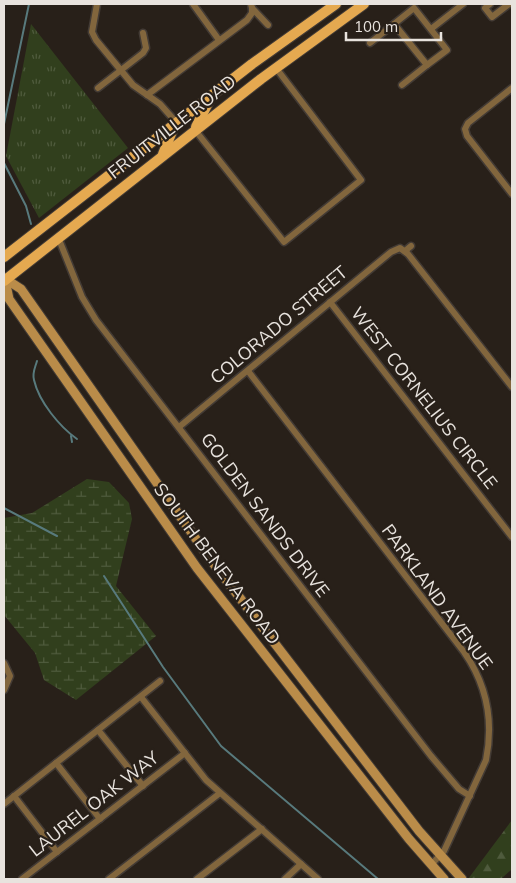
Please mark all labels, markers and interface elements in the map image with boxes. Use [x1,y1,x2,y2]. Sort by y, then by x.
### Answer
scale bar [346,10,441,42]
text: 100 m [354,17,398,36]
street label: FRUITVILLE ROAD [103,69,240,184]
street label: COLORADO STREET [205,260,352,389]
street label: WEST CORNELIUS CIRCLE [346,302,503,493]
street label: GOLDEN SANDS DRIVE [196,428,335,601]
street label: SOUTH BENEVA ROAD [149,478,286,649]
street label: PARKLAND AVENUE [377,519,498,674]
street label: LAUREL OAK WAY [24,745,164,861]

